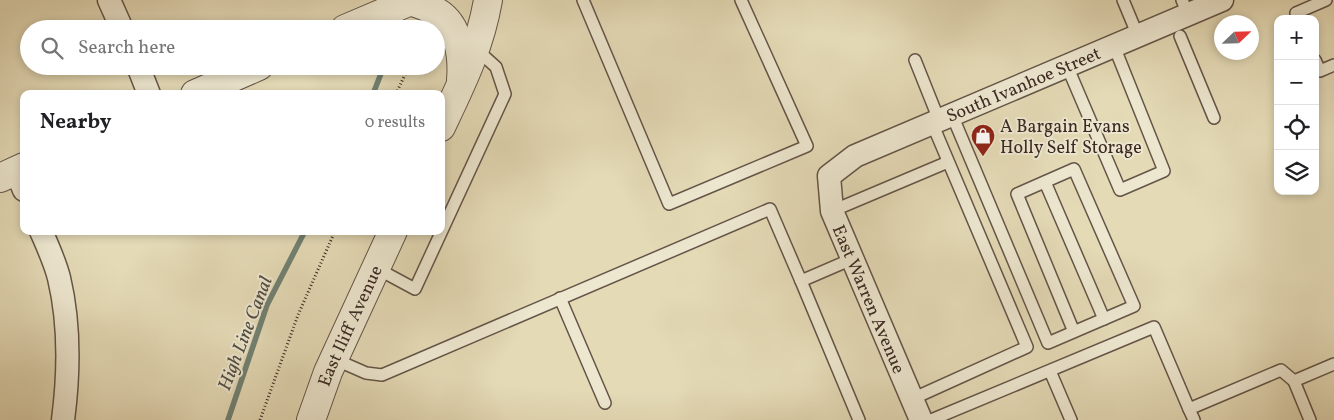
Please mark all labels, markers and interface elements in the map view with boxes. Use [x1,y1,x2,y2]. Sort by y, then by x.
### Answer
north arrow [1214,15,1259,60]
map controls [1274,15,1319,195]
button: + [1274,15,1319,60]
search box [20,20,445,75]
icon: search [38,34,66,62]
text: Search here [78,35,175,61]
street label: South Ivanhoe Street [943,42,1105,130]
button: − [1274,60,1319,105]
button: locate [1274,105,1319,150]
text: Nearby [40,108,111,137]
text: 0 results [365,112,425,134]
place label: A Bargain Evans Holly Self Storage [1000,115,1142,161]
shop icon: A Bargain Evans Holly Self Storage [970,123,996,157]
button: layers [1274,150,1319,195]
street label: East Warren Avenue [825,221,910,378]
street label: East Iliff Avenue [313,262,390,390]
water label: High Line Canal [212,273,280,394]

